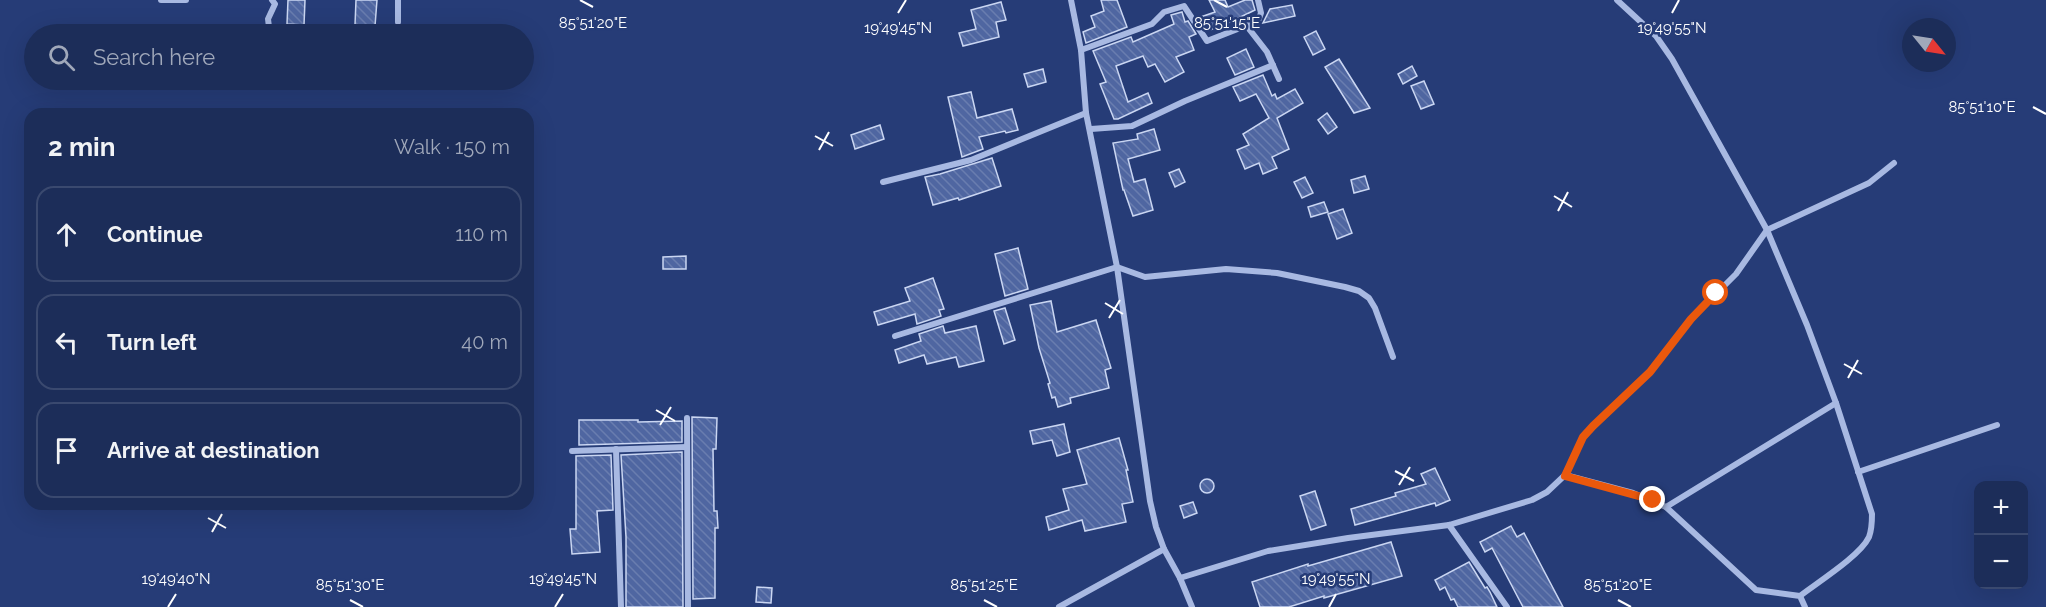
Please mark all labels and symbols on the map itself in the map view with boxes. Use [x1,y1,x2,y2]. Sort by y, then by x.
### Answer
text: 85°51'20"E [559,14,627,32]
text: 85°51'15"E [1194,14,1260,32]
north arrow [1902,18,1956,72]
text: 19°49'45"N [864,19,932,37]
text: 19°49'55"N [1637,19,1707,37]
text: 85°51'10"E [1948,98,2016,116]
route start [1702,279,1728,305]
route end [1639,486,1665,512]
text: 19°49'40"N [141,570,211,588]
text: 19°49'45"N [529,570,597,588]
text: 19°49'55"N [1301,570,1371,588]
text: 85°51'30"E [316,576,384,594]
text: 85°51'25"E [950,576,1018,594]
text: 85°51'20"E [1584,576,1652,594]

